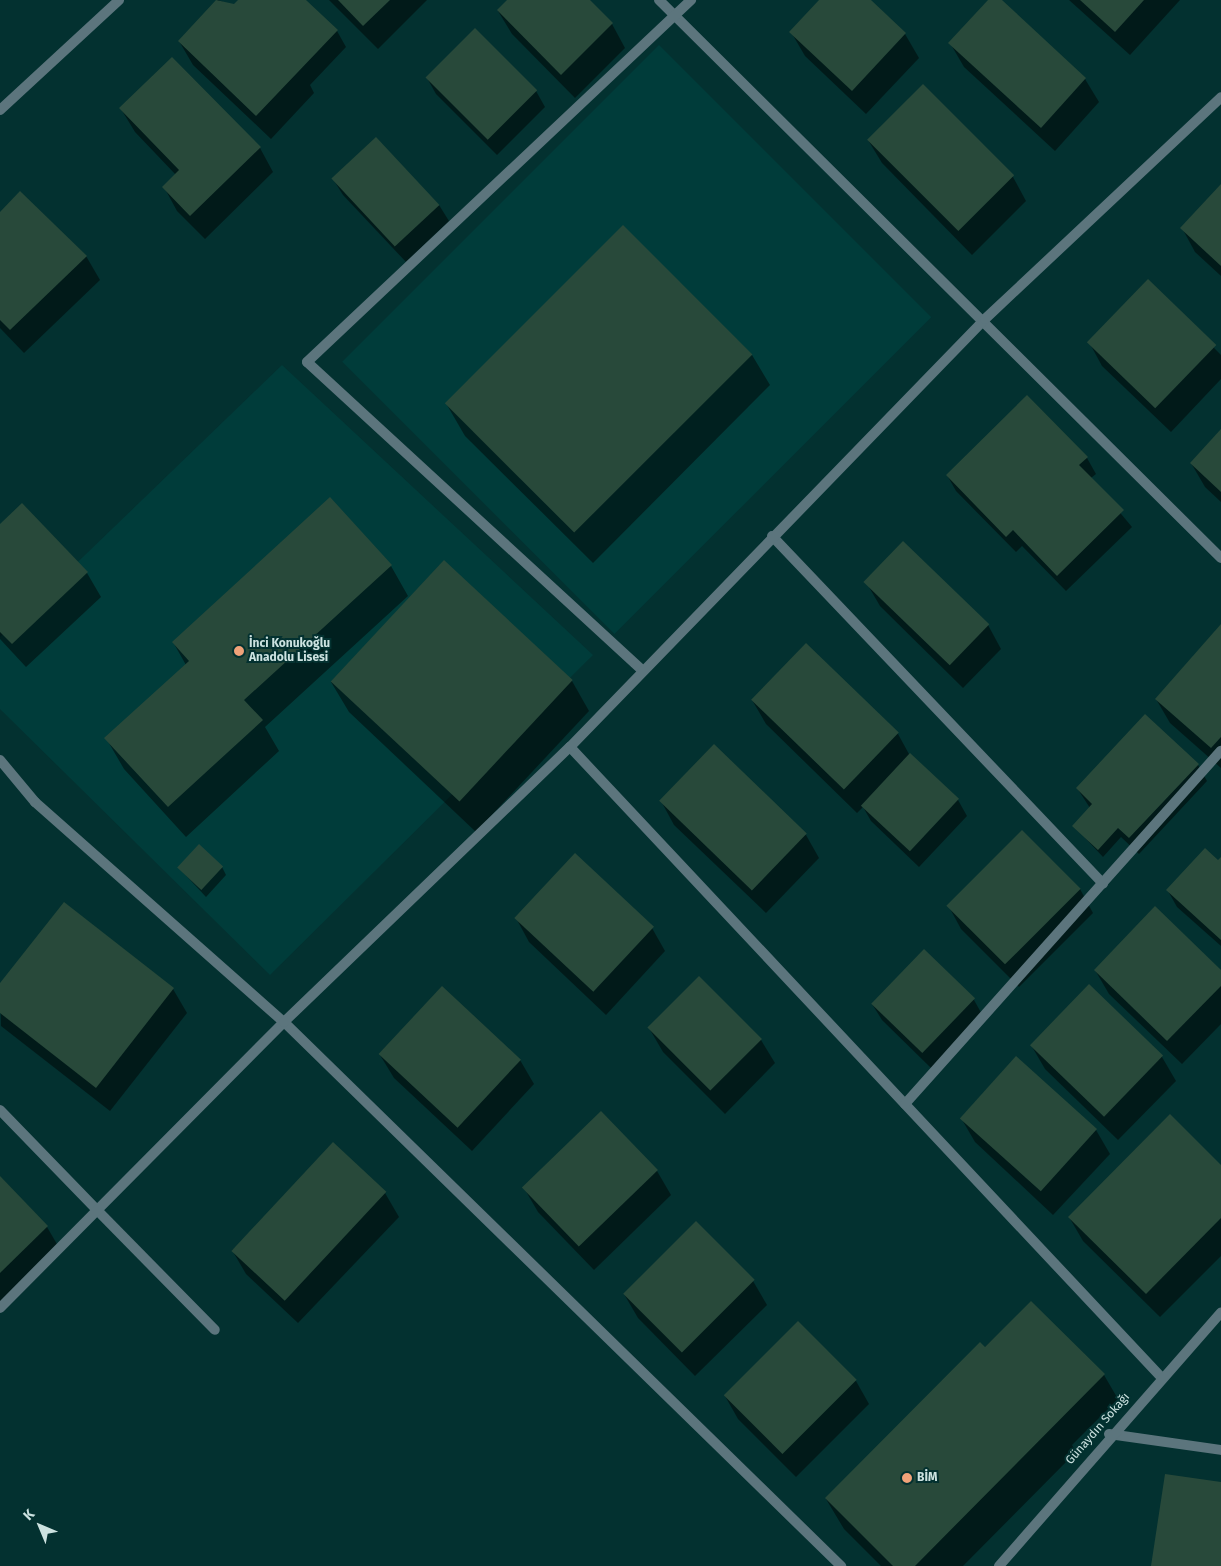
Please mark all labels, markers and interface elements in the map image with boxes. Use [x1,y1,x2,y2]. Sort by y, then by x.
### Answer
place label: İnci Konukoğlu Anadolu Lisesi [249,637,330,665]
marker: İnci Konukoğlu Anadolu Lisesi [233,645,245,657]
street label: Günaydın Sokağı [1063,1390,1133,1468]
place label: BİM [917,1471,937,1485]
marker: BİM [901,1472,913,1484]
north arrow [15,1501,65,1551]
text: K [20,1506,38,1524]

